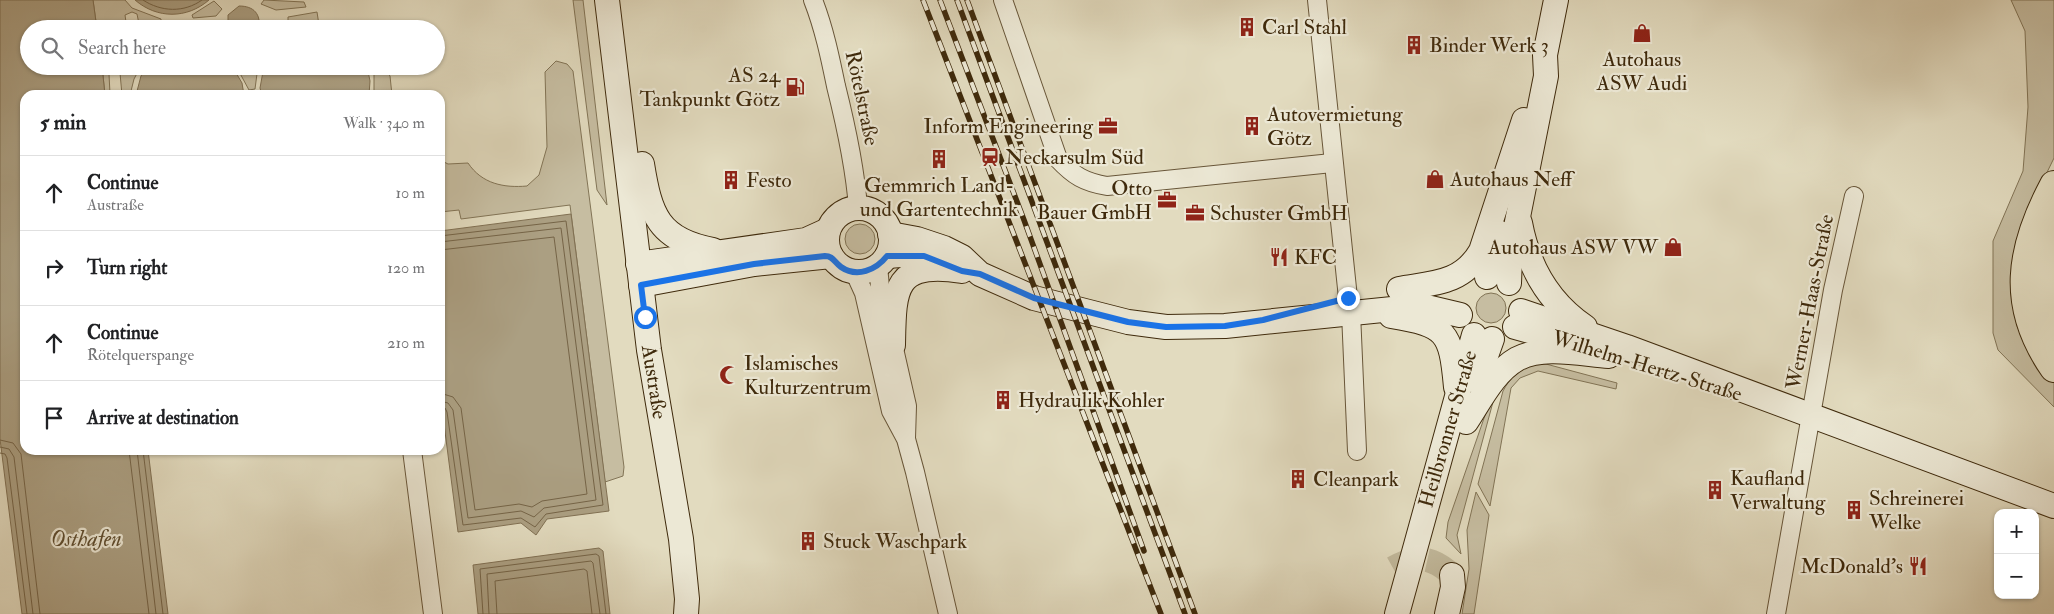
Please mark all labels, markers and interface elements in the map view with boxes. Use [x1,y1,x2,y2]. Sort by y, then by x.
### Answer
place label: Carl Stahl [1262,14,1348,41]
building icon: Carl Stahl [1236,16,1258,38]
search box [20,20,445,75]
shop icon: Autohaus ASW Audi [1631,22,1653,44]
place label: Binder Werk 3 [1429,32,1549,59]
icon: search [38,34,66,62]
building icon: Binder Werk 3 [1403,34,1425,56]
text: Search here [78,36,166,60]
place label: Autohaus ASW Audi [1596,46,1688,97]
street label: Rötelstraße [839,48,885,148]
place label: AS 24 Tankpunkt Götz [639,62,782,113]
fuel station icon: AS 24 Tankpunkt Götz [784,76,806,98]
place label: Autovermietung Götz [1266,101,1403,152]
text: 5 min [40,109,86,136]
text: Walk · 340 m [343,113,425,133]
place label: Inform Engineering [924,113,1094,140]
office icon: Inform Engineering [1097,115,1119,137]
building icon: Autovermietung Götz [1241,115,1263,137]
place label: Neckarsulm Süd [1005,144,1145,171]
station icon: Neckarsulm Süd [979,146,1001,168]
building icon: Gemmrich Land- und Gartentechnik [928,148,950,170]
place label: Autohaus Neff [1449,166,1576,193]
place label: Festo [746,167,792,194]
shop icon: Autohaus Neff [1424,168,1446,190]
building icon: Festo [720,169,742,191]
text: Continue [87,171,158,195]
place label: Gemmrich Land- und Gartentechnik [860,172,1018,223]
place label: Otto Bauer GmbH [1037,175,1152,226]
icon: ahead [40,179,68,207]
text: 10 m [395,183,425,203]
office icon: Otto Bauer GmbH [1156,189,1178,211]
text: Austraße [87,195,144,215]
place label: Schuster GmbH [1210,200,1348,227]
office icon: Schuster GmbH [1184,202,1206,224]
street label: Werner-Haas-Straße [1780,212,1840,393]
place label: Autohaus ASW VW [1487,234,1659,261]
shop icon: Autohaus ASW VW [1662,236,1684,258]
place label: KFC [1294,244,1337,271]
restaurant icon: KFC [1268,246,1290,268]
icon: right [40,254,68,282]
text: Turn right [87,256,167,280]
text: 120 m [387,258,425,278]
route end [1337,287,1360,310]
route start [634,306,657,329]
text: Continue [87,321,158,345]
street label: Wilhelm-Hertz-Straße [1548,324,1745,408]
icon: ahead [40,329,68,357]
text: 210 m [387,333,425,353]
street label: Austraße [635,342,673,421]
text: Rötelquerspange [87,345,194,365]
street label: Heilbronner Straße [1413,347,1483,511]
place label: Islamisches Kulturzentrum [744,350,871,401]
mosque icon: Islamisches Kulturzentrum [718,364,740,386]
place label: Hydraulik Kohler [1018,387,1164,414]
building icon: Hydraulik Kohler [992,389,1014,411]
icon: arrive [40,404,68,432]
text: Arrive at destination [87,406,239,430]
place label: Kaufland Verwaltung [1730,465,1826,516]
place label: Cleanpark [1313,466,1399,493]
building icon: Cleanpark [1287,468,1309,490]
building icon: Kaufland Verwaltung [1704,479,1726,501]
place label: Schreinerei Welke [1868,485,1964,536]
building icon: Schreinerei Welke [1843,499,1865,521]
map controls [1994,509,2039,599]
button: + [1994,509,2039,554]
water label: Osthafen [50,525,122,553]
place label: Stuck Waschpark [823,528,967,555]
building icon: Stuck Waschpark [797,530,819,552]
place label: McDonald's [1800,553,1903,580]
button: − [1994,554,2039,599]
restaurant icon: McDonald's [1907,555,1929,577]

